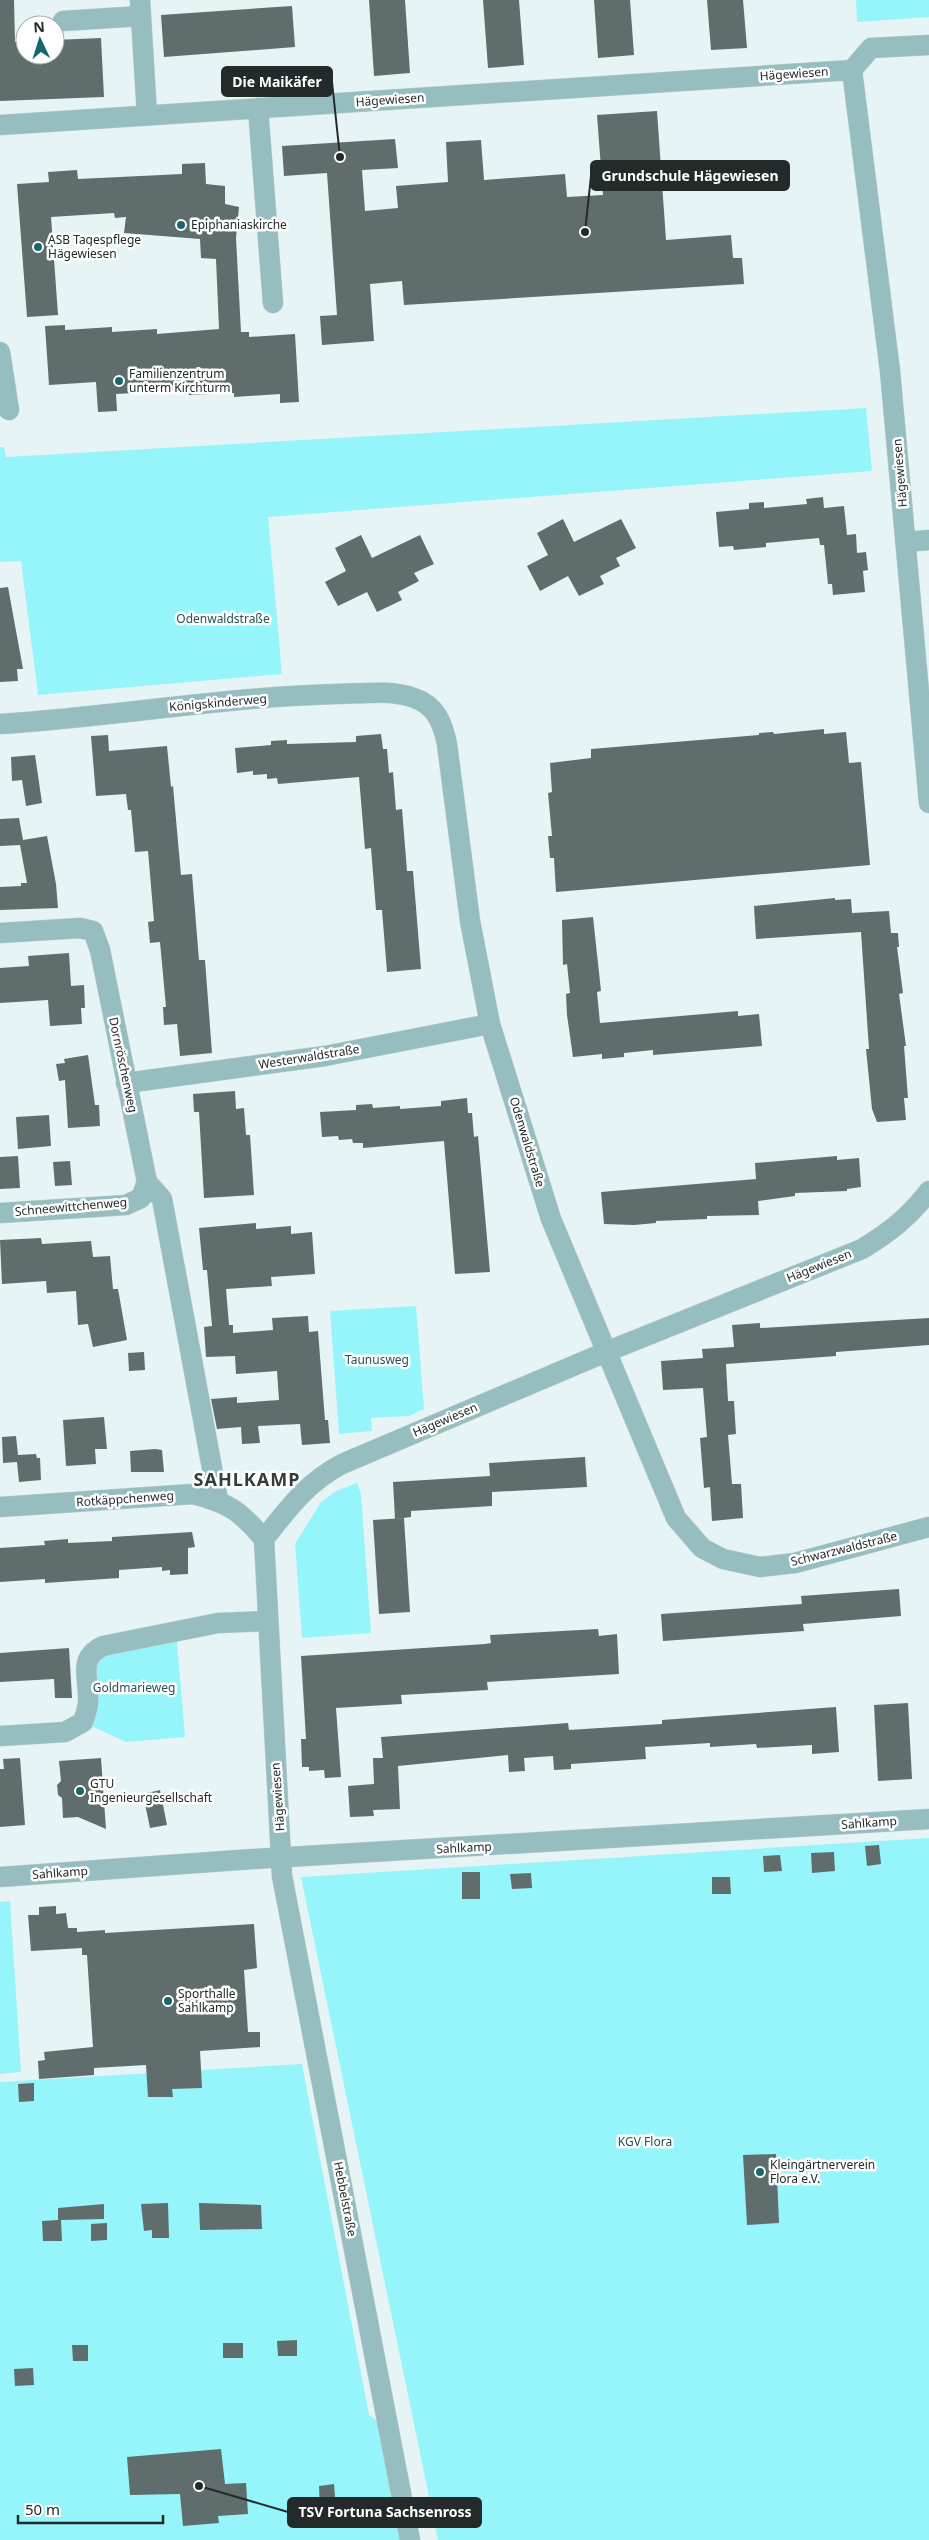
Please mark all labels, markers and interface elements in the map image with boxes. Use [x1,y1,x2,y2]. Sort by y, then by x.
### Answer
north arrow [15,15,65,65]
text: N [33,17,45,36]
street label: Hägewiesen [759,63,829,84]
callout: Die Maikäfer [222,67,332,96]
text: Die Maikäfer [232,72,322,91]
street label: Hägewiesen [355,89,425,110]
callout: Grundschule Hägewiesen [591,161,789,190]
text: Grundschule Hägewiesen [601,166,779,185]
place label: Epiphaniaskirche [191,216,287,233]
marker: Epiphaniaskirche [175,219,187,231]
place label: ASB Tagespflege Hägewiesen [48,231,141,262]
marker: ASB Tagespflege Hägewiesen [32,241,44,253]
place label: Familienzentrum unterm Kirchturm [129,365,231,396]
marker: Familienzentrum unterm Kirchturm [113,375,125,387]
street label: Hägewiesen [888,438,911,508]
park label: Odenwaldstraße [176,610,270,627]
street label: Königskinderweg [168,690,267,715]
street label: Dornröschenweg [105,1016,142,1114]
street label: Westerwaldstraße [257,1040,361,1073]
street label: Odenwaldstraße [506,1095,549,1189]
street label: Schneewittchenweg [14,1193,128,1220]
street label: Hägewiesen [784,1245,854,1286]
park label: Taunusweg [345,1351,409,1368]
street label: Hägewiesen [410,1398,480,1441]
district label: SAHLKAMP [194,1467,300,1491]
street label: Rotkäppchenweg [76,1487,174,1510]
street label: Schwarzwaldstraße [789,1527,899,1570]
park label: Goldmarieweg [93,1679,175,1696]
street label: Hägewiesen [267,1762,288,1832]
place label: GTU Ingenieurgesellschaft [90,1775,213,1806]
marker: GTU Ingenieurgesellschaft [74,1785,86,1797]
street label: Sahlkamp [841,1812,897,1833]
street label: Sahlkamp [436,1838,492,1857]
street label: Sahlkamp [32,1862,88,1883]
place label: Sporthalle Sahlkamp [178,1985,236,2016]
marker: Sporthalle Sahlkamp [162,1995,174,2007]
park label: KGV Flora [618,2133,672,2150]
place label: Kleingärtnerverein Flora e.V. [770,2156,875,2187]
street label: Hebbelstraße [330,2160,361,2238]
marker: Kleingärtnerverein Flora e.V. [754,2166,766,2178]
scale bar [18,2492,162,2524]
callout: TSV Fortuna Sachsenross [288,2498,481,2527]
text: 50 m [25,2499,60,2519]
text: TSV Fortuna Sachsenross [298,2502,472,2521]

